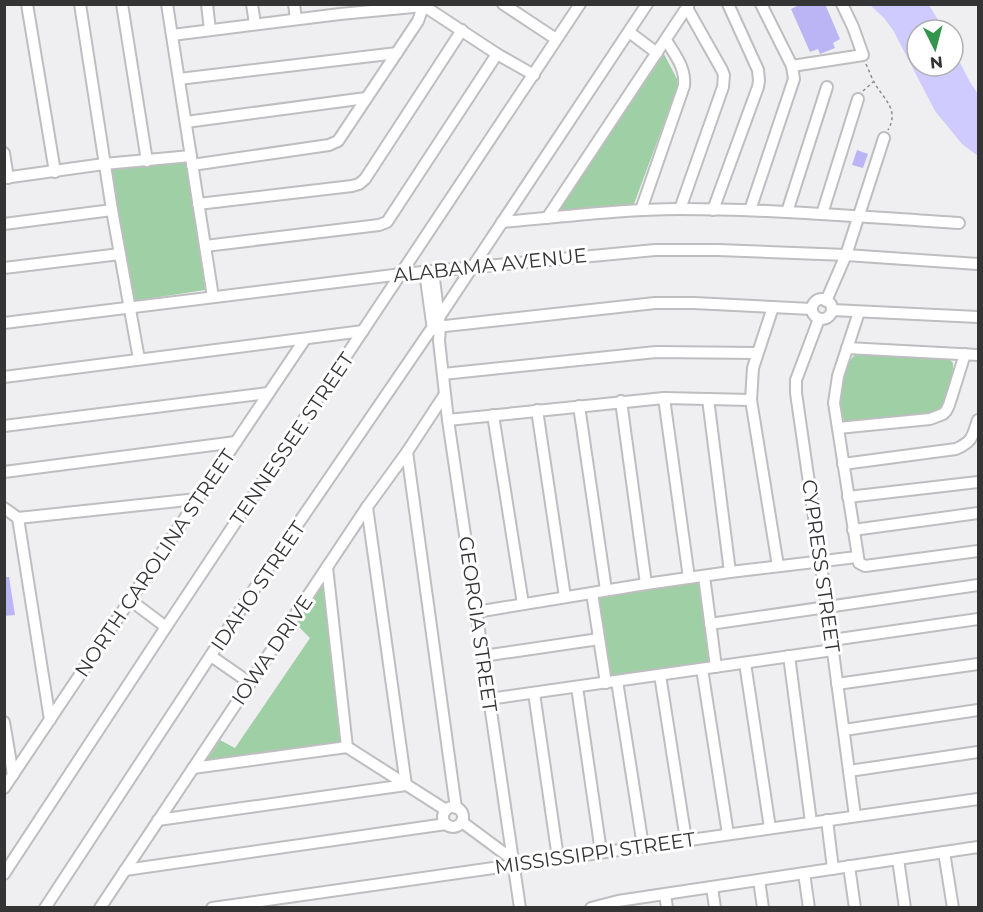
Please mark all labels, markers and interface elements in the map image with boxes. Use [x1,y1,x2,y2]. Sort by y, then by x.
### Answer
north arrow [905,18,965,78]
text: N [929,52,944,73]
street label: ALABAMA AVENUE [392,243,588,287]
street label: TENNESSEE STREET [225,347,359,530]
street label: NORTH CAROLINA STREET [70,444,241,681]
street label: CYPRESS STREET [797,478,845,655]
street label: IDAHO STREET [206,516,311,655]
street label: GEORGIA STREET [454,534,502,714]
street label: IOWA DRIVE [226,591,318,709]
street label: MISSISSIPPI STREET [493,827,697,879]

